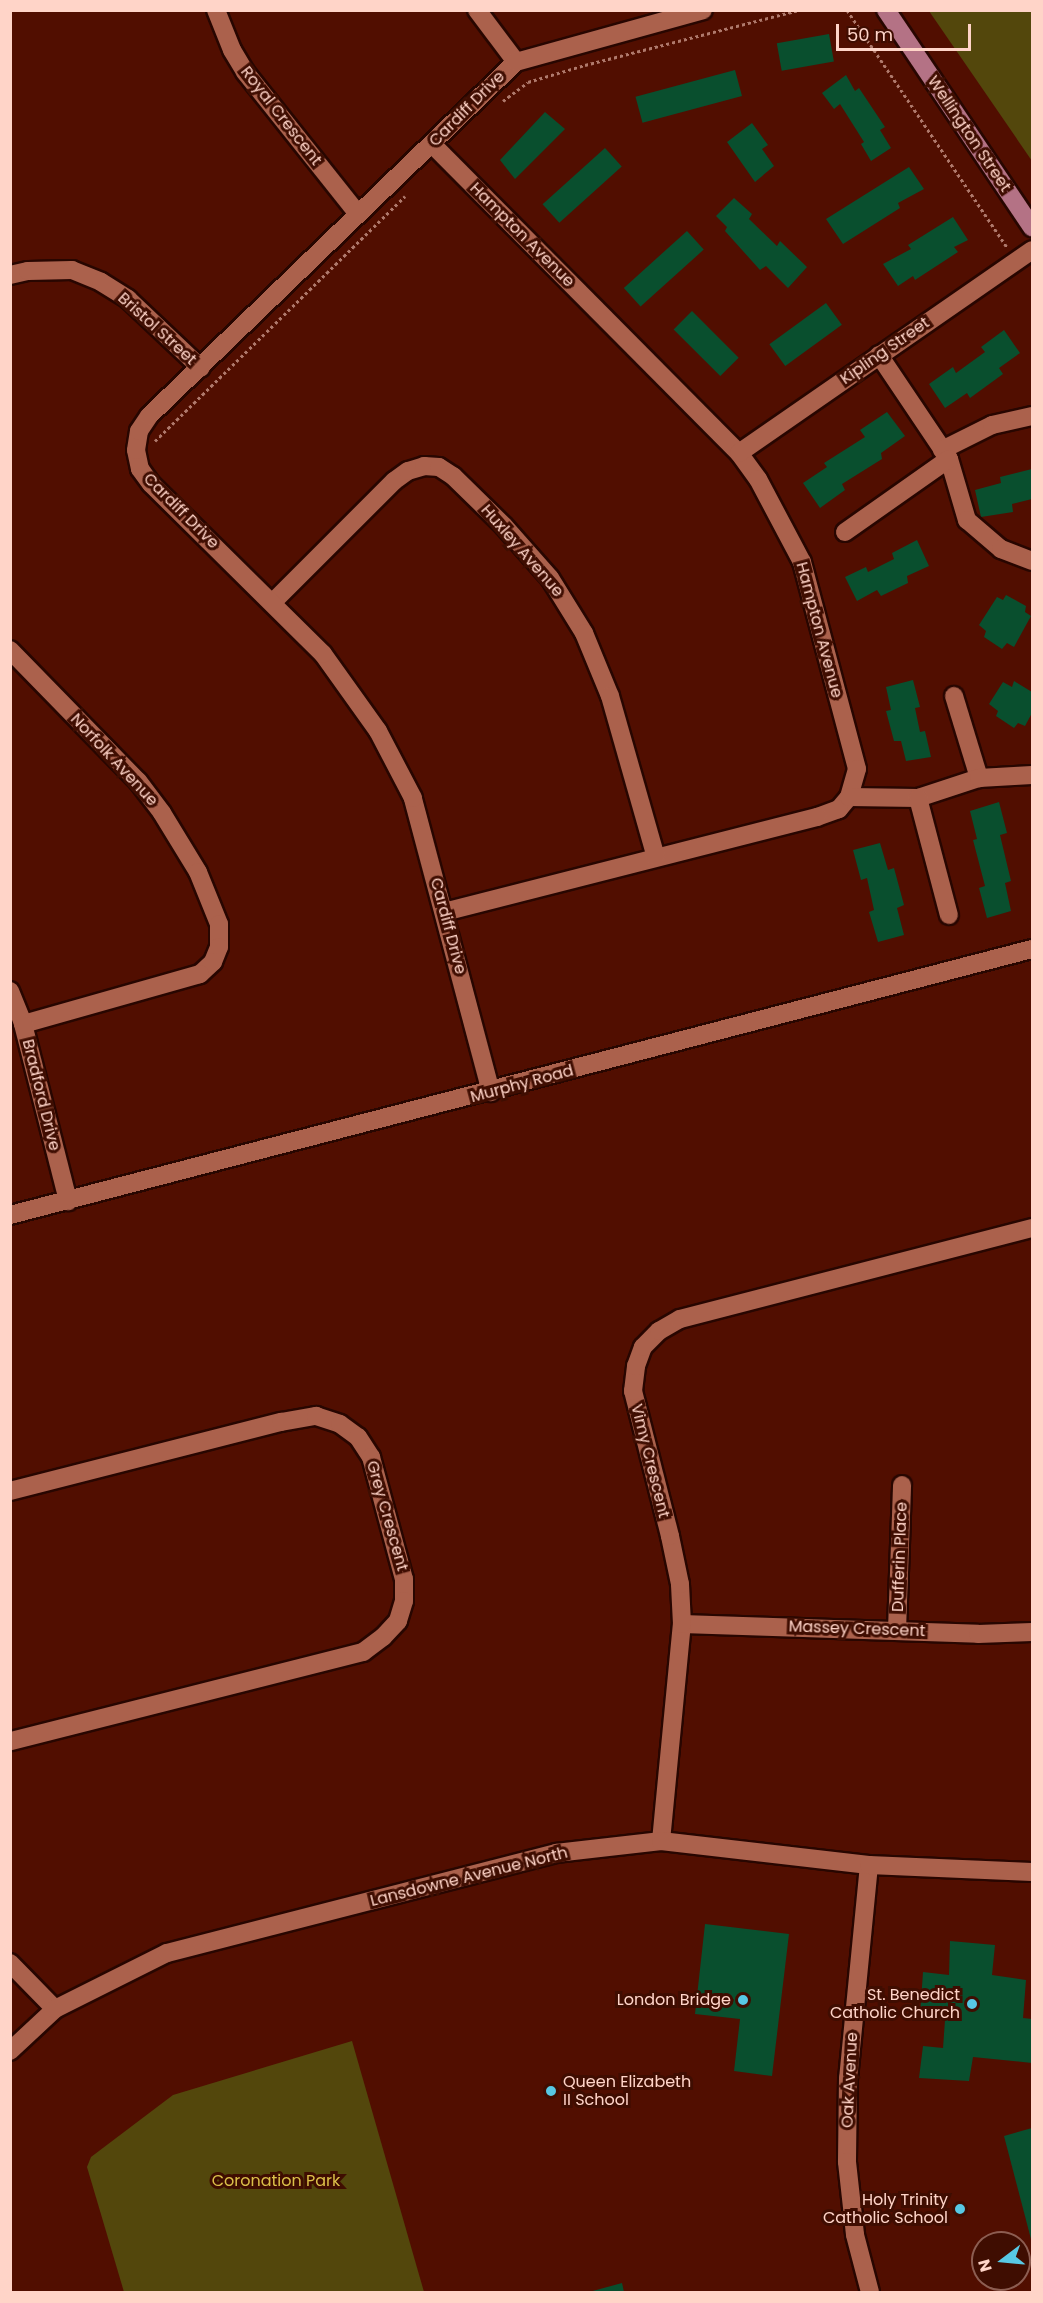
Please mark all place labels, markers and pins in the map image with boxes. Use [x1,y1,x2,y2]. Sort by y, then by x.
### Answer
place label: St. Benedict Catholic Church [830,1985,960,2023]
place label: London Bridge [617,1990,731,2010]
marker: London Bridge [736,1993,750,2007]
marker: St. Benedict Catholic Church [965,1997,979,2011]
place label: Queen Elizabeth II School [563,2072,691,2110]
marker: Queen Elizabeth II School [544,2084,558,2098]
place label: Holy Trinity Catholic School [823,2190,948,2228]
marker: Holy Trinity Catholic School [953,2202,967,2216]

